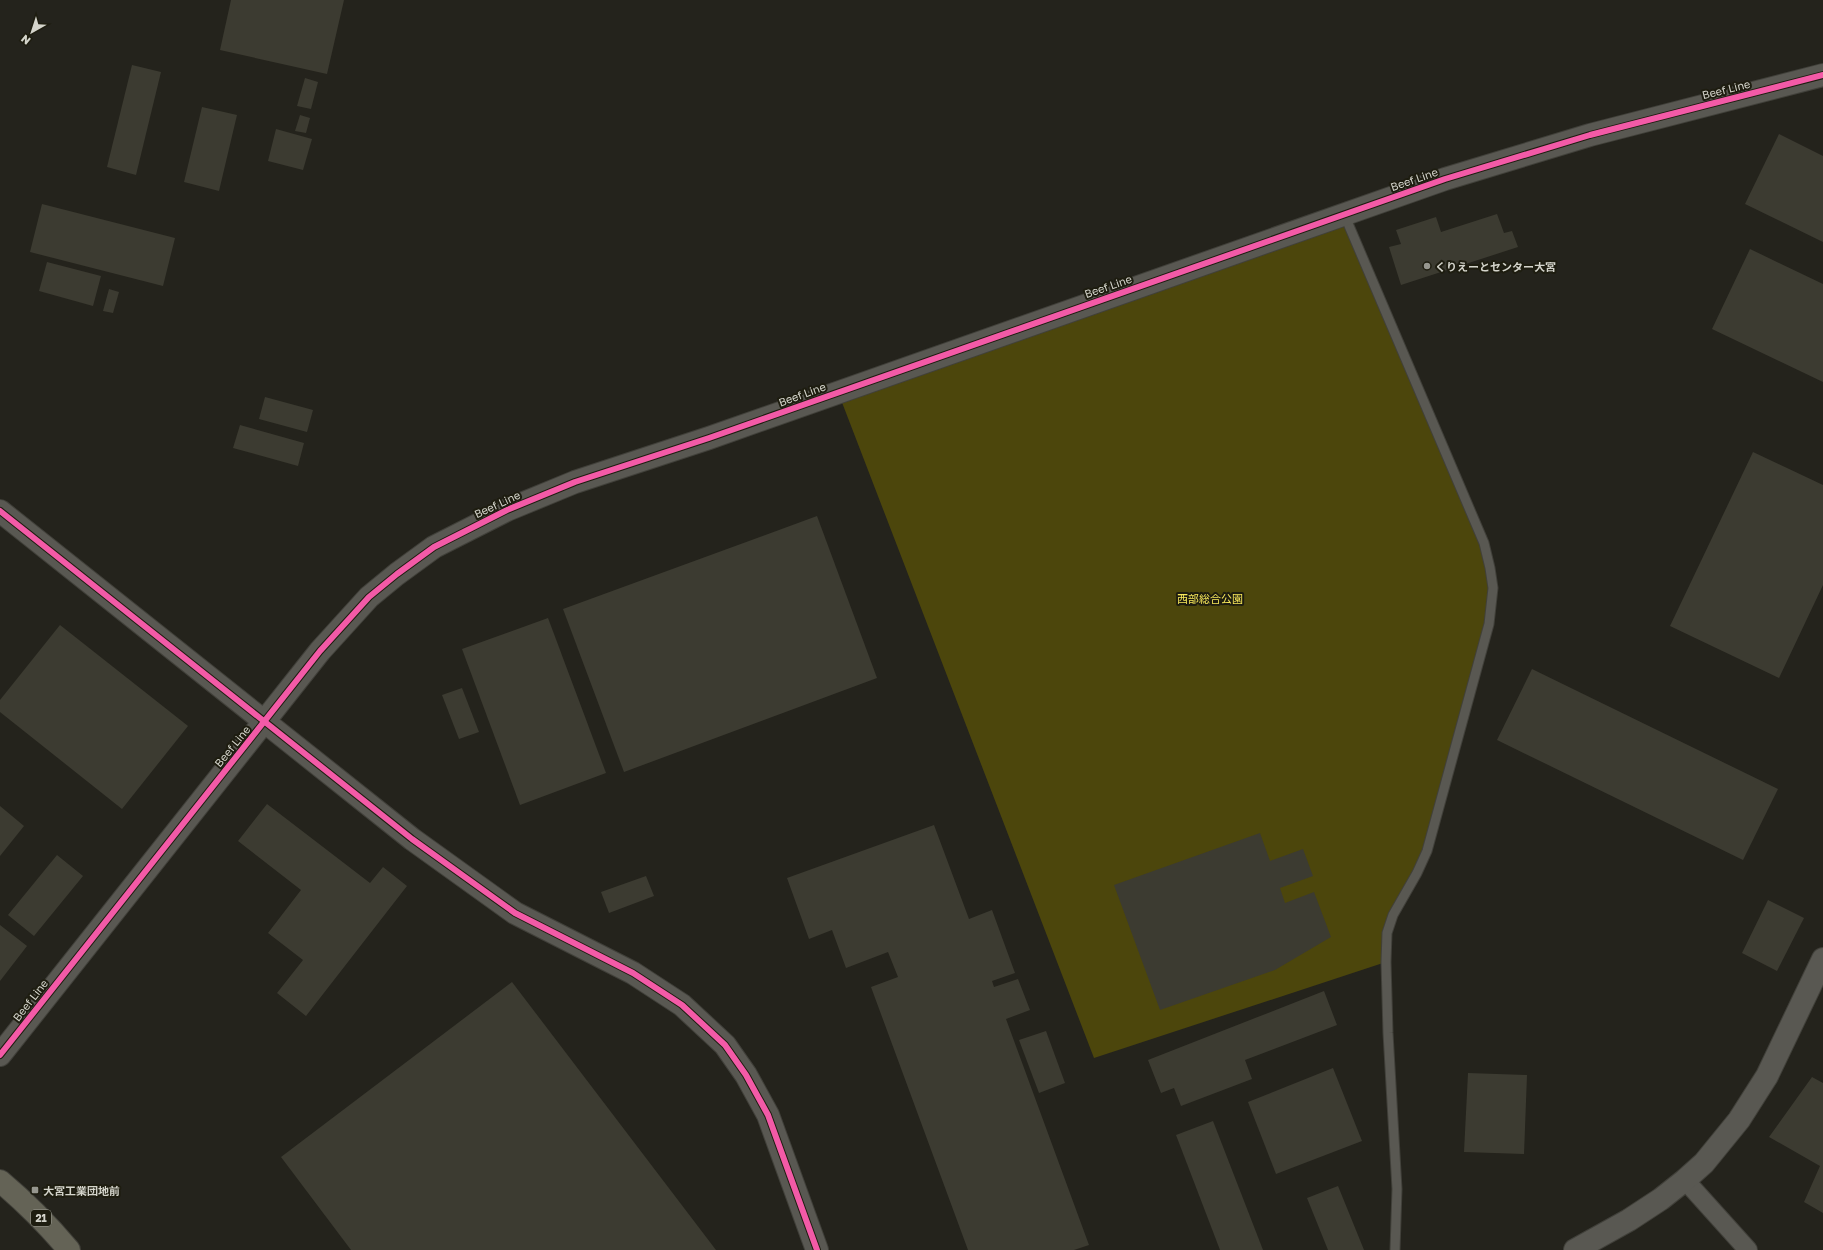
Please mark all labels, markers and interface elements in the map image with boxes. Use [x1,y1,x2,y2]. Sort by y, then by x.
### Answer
north arrow [12,12,52,52]
text: N [18,32,33,48]
street label: Beef Line [1701,77,1751,101]
street label: Beef Line [1389,165,1439,193]
place label: くりえーとセンター大宮 [1435,260,1556,273]
marker: くりえーとセンター大宮 [1422,261,1432,271]
street label: Beef Line [1083,272,1133,300]
street label: Beef Line [777,379,827,409]
street label: Beef Line [472,488,522,520]
park label: 西部総合公園 [1177,592,1243,605]
street label: Beef Line [211,723,253,769]
street label: Beef Line [10,977,50,1023]
place label: 大宮工業団地前 [43,1184,120,1197]
marker: 大宮工業団地前 [30,1185,40,1195]
road number: 21 [31,1210,51,1226]

